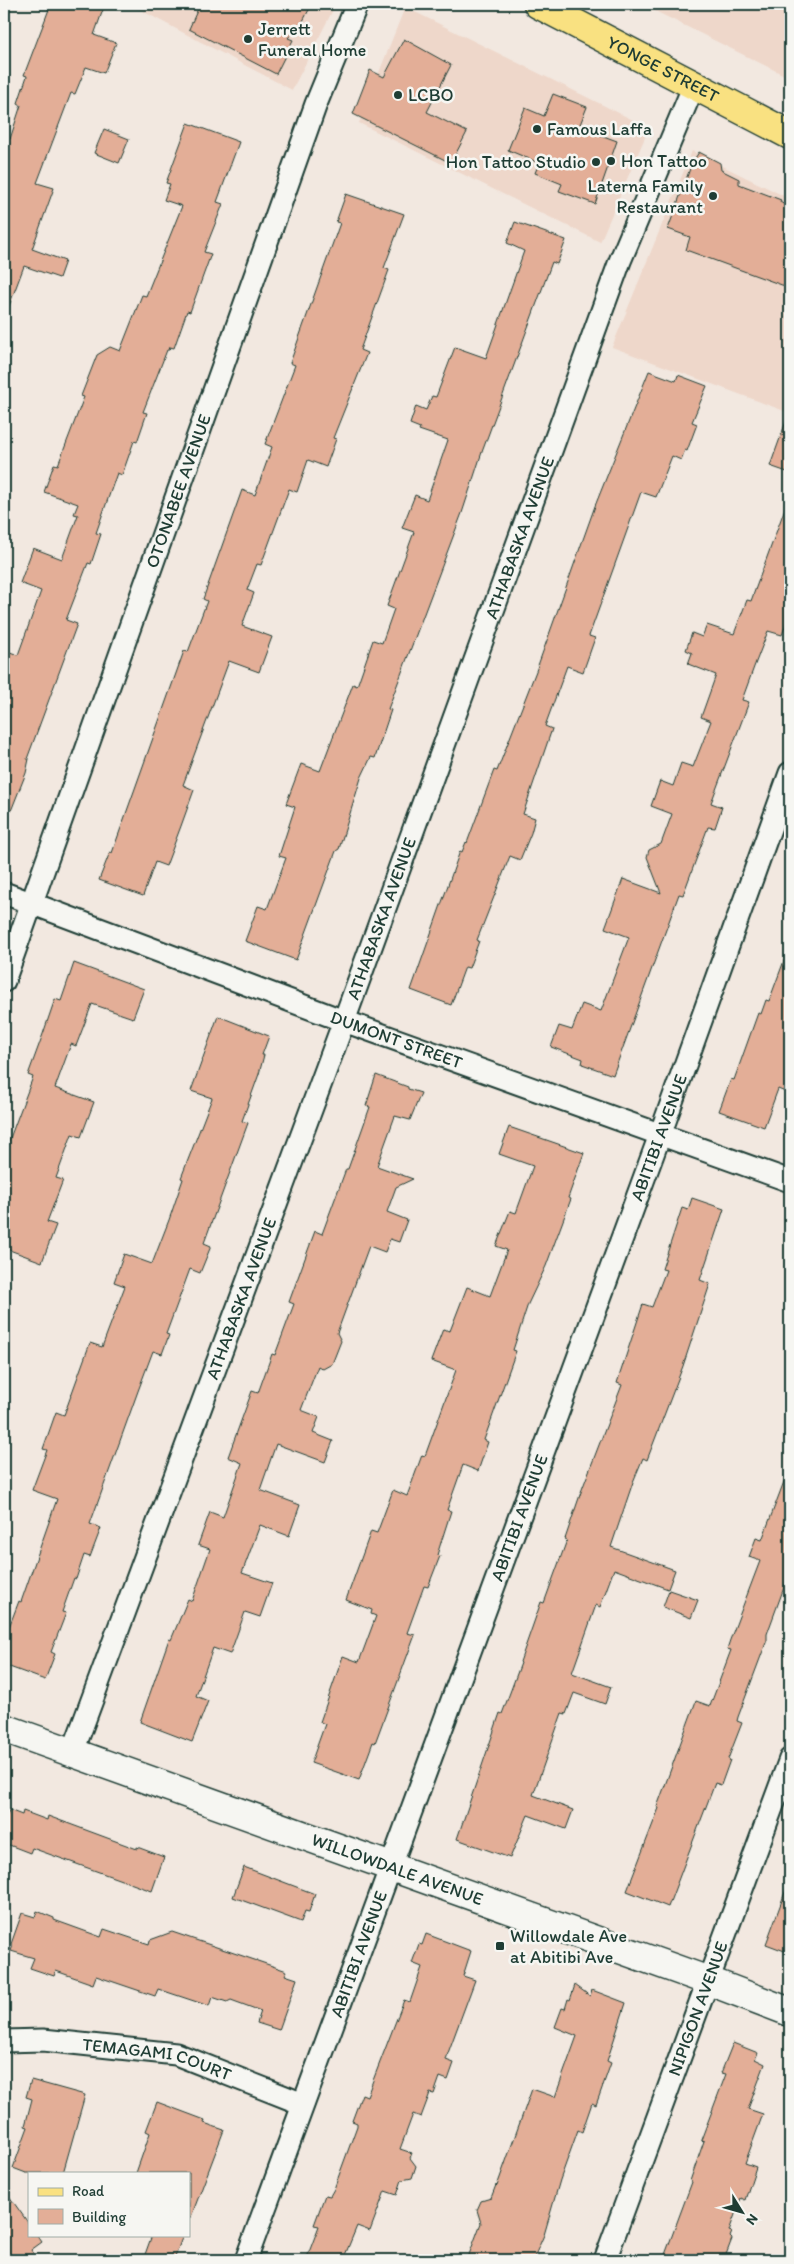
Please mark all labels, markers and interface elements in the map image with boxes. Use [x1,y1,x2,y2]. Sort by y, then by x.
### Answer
place label: Jerrett Funeral Home [258,18,366,61]
street label: YONGE STREET [603,31,723,107]
marker: Jerrett Funeral Home [242,33,254,45]
place label: LCBO [408,84,454,106]
marker: LCBO [392,89,404,101]
place label: Famous Laffa [547,118,652,140]
marker: Famous Laffa [531,123,543,135]
place label: Hon Tattoo [621,150,707,172]
place label: Hon Tattoo Studio [446,151,586,173]
marker: Hon Tattoo [605,155,617,167]
marker: Hon Tattoo Studio [590,156,602,168]
place label: Laterna Family Restaurant [588,175,703,218]
marker: Laterna Family Restaurant [707,190,719,202]
street label: OTONABEE AVENUE [141,411,216,571]
street label: ATHABASKA AVENUE [480,453,559,622]
street label: ATHABASKA AVENUE [342,834,421,1003]
street label: DUMONT STREET [327,1006,466,1074]
street label: ABITIBI AVENUE [626,1071,692,1204]
street label: ATHABASKA AVENUE [201,1214,281,1382]
street label: ABITIBI AVENUE [486,1451,553,1584]
street label: WILLOWDALE AVENUE [309,1828,486,1910]
street label: ABITIBI AVENUE [325,1888,392,2021]
place label: Willowdale Ave at Abitibi Ave [510,1925,627,1968]
street label: NIPIGON AVENUE [663,1938,733,2079]
marker: Willowdale Ave at Abitibi Ave [494,1940,506,1952]
street label: TEMAGAMI COURT [81,2033,235,2086]
legend [28,2172,190,2236]
text: Road [72,2182,105,2200]
north arrow [716,2186,766,2236]
text: Building [72,2208,126,2226]
text: N [742,2211,762,2228]

